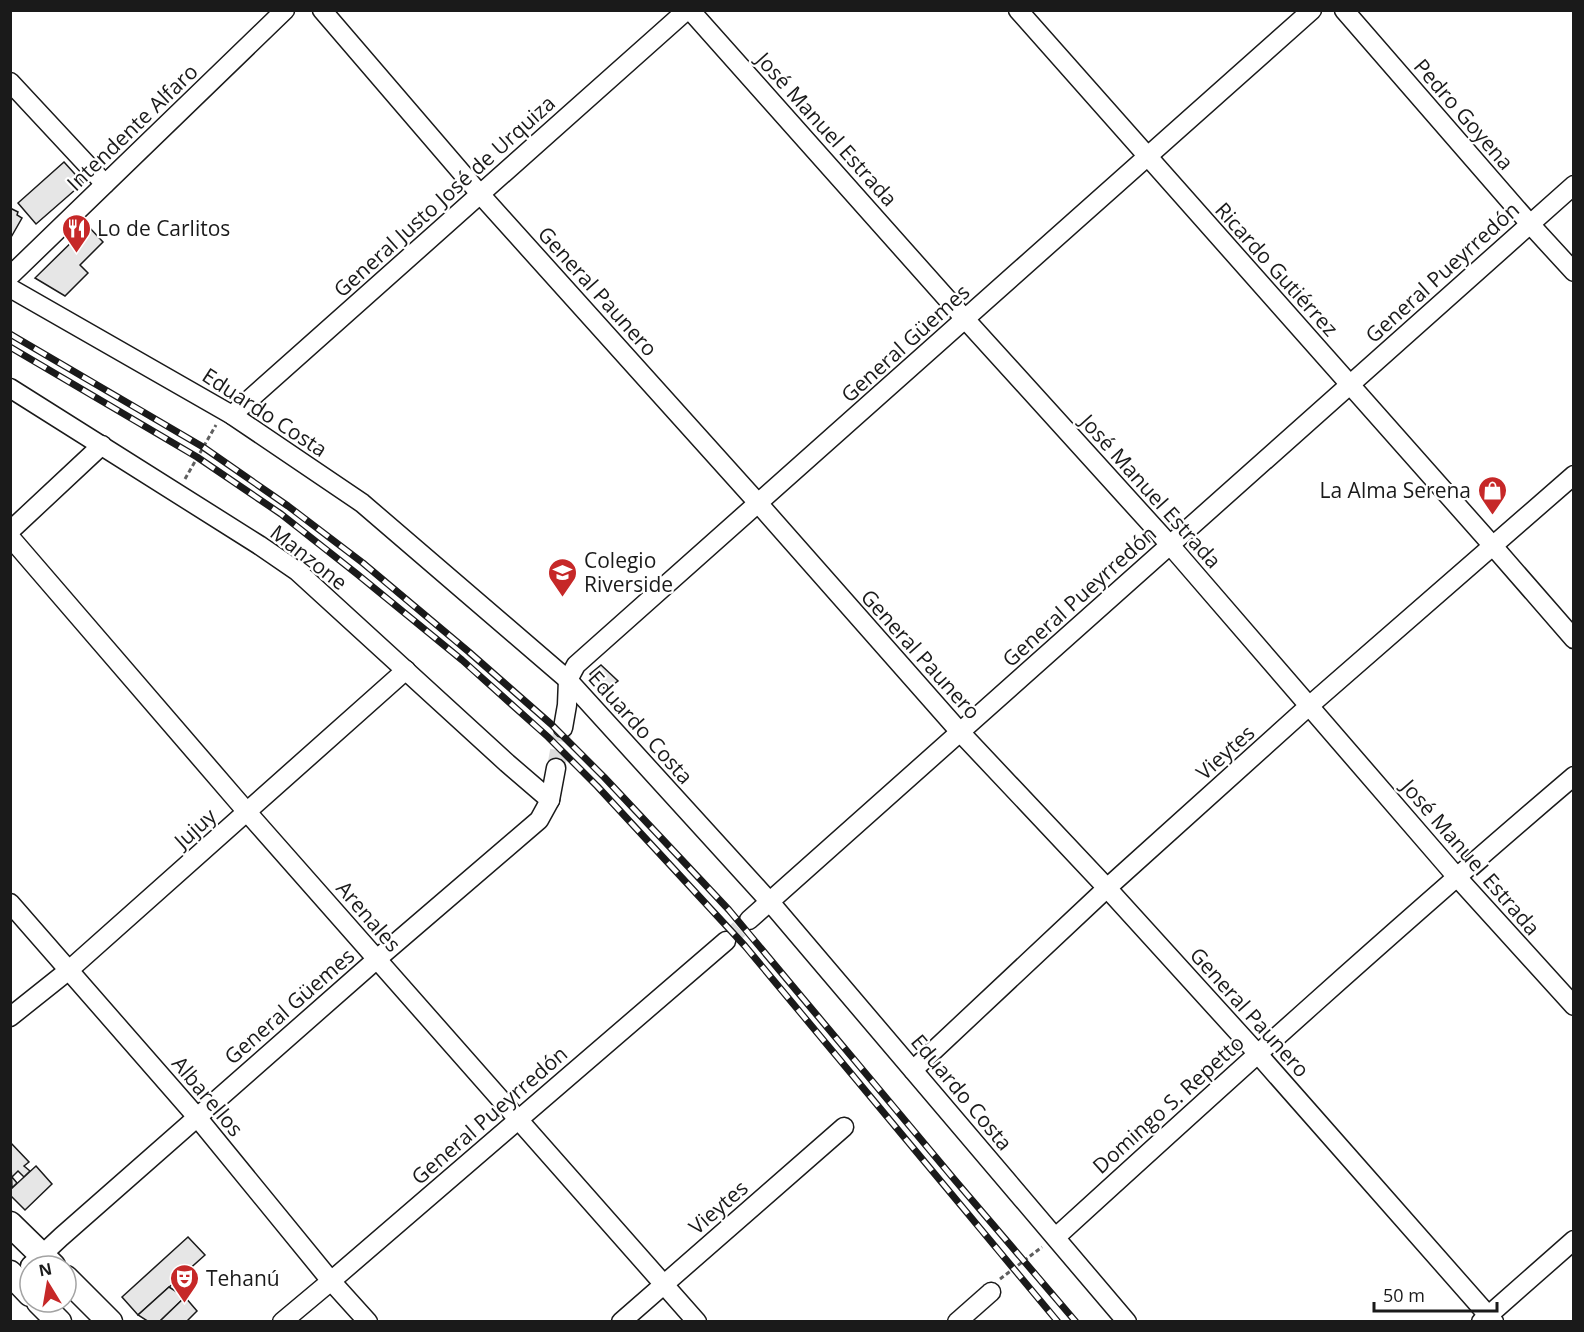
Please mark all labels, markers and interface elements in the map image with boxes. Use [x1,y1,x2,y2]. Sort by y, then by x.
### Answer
street label: José Manuel Estrada [749,44,904,212]
street label: Pedro Goyena [1408,52,1520,176]
street label: Intendente Alfaro [61,57,203,197]
street label: General Justo José de Urquiza [327,89,561,303]
street label: General Pueyrredón [1359,195,1525,349]
street label: Ricardo Gutiérrez [1209,196,1345,342]
restaurant icon: Lo de Carlitos [60,212,92,254]
place label: Lo de Carlitos [97,214,230,242]
street label: General Paunero [532,220,664,362]
street label: General Güemes [835,278,975,408]
street label: Eduardo Costa [197,361,333,463]
street label: José Manuel Estrada [1073,406,1228,574]
shop icon: La Alma Serena [1476,474,1508,516]
place label: La Alma Serena [1320,476,1471,504]
street label: Manzone [265,518,353,596]
street label: General Pueyrredón [996,519,1162,673]
place label: Colegio Riverside [584,546,673,598]
school or university icon: Colegio Riverside [547,556,579,598]
street label: General Paunero [855,583,987,725]
street label: Eduardo Costa [583,664,699,790]
street label: Vieytes [1190,718,1260,786]
street label: José Manuel Estrada [1394,771,1547,941]
street label: Jujuy [167,801,222,856]
street label: Arenales [330,875,408,957]
street label: General Paunero [1184,941,1316,1083]
street label: General Güemes [218,942,360,1070]
street label: Eduardo Costa [905,1028,1019,1156]
street label: Domingo S. Repetto [1086,1029,1250,1179]
street label: General Pueyrredón [405,1040,573,1190]
street label: Albarellos [166,1050,250,1142]
street label: Vieytes [683,1174,753,1240]
north arrow [18,1254,78,1314]
text: N [37,1257,54,1281]
theatre icon: Tehanú [169,1262,201,1304]
place label: Tehanú [206,1264,280,1292]
scale bar [1374,1275,1497,1313]
text: 50 m [1383,1283,1425,1307]

